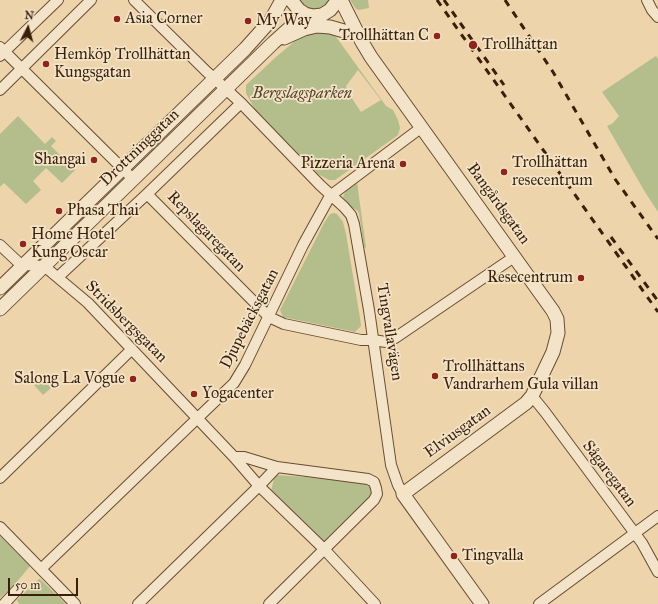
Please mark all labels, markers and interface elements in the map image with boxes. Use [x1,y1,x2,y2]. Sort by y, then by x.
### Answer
north arrow [8,8,48,48]
text: N [24,9,35,23]
place label: Asia Corner [125,9,203,29]
place label: My Way [256,11,312,31]
marker: Asia Corner [112,14,122,24]
marker: My Way [243,16,253,26]
place label: Trollhättan C [339,26,429,46]
marker: Trollhättan C [432,31,442,41]
place label: Trollhättan [482,35,558,55]
marker: Trollhättan [467,39,479,51]
place label: Hemköp Trollhättan Kungsgatan [54,45,190,83]
marker: Hemköp Trollhättan Kungsgatan [41,59,51,69]
park label: Bergslagsparken [252,84,352,104]
street label: Drottninggatan [96,105,184,191]
place label: Shangai [34,150,86,170]
place label: Trollhättan resecentrum [512,153,593,191]
place label: Pizzeria Arena [301,154,395,174]
marker: Shangai [89,155,99,165]
marker: Pizzeria Arena [398,159,408,169]
street label: Bangårdsgatan [462,160,534,248]
marker: Trollhättan resecentrum [499,167,509,177]
street label: Repslagaregatan [163,188,249,276]
place label: Phasa Thai [67,201,139,221]
marker: Phasa Thai [54,206,64,216]
place label: Home Hotel Kung Oscar [31,225,115,263]
marker: Home Hotel Kung Oscar [18,239,28,249]
street label: Djupebäcksgatan [217,266,283,372]
place label: Resecentrum [487,268,573,288]
marker: Resecentrum [576,273,586,283]
street label: Stridsbergsgatan [81,277,171,367]
street label: Tingvallavägen [372,282,406,382]
place label: Trollhättans Vandrarhem Gula villan [443,357,598,395]
place label: Salong La Vogue [14,369,125,389]
marker: Trollhättans Vandrarhem Gula villan [430,371,440,381]
marker: Salong La Vogue [128,374,138,384]
place label: Yogacenter [202,384,274,404]
marker: Yogacenter [189,389,199,399]
street label: Elviusgatan [421,402,495,462]
street label: Sågaregatan [578,437,640,511]
place label: Tingvalla [462,546,524,566]
marker: Tingvalla [449,551,459,561]
scale bar [10,570,80,596]
text: 50 m [15,578,40,592]

